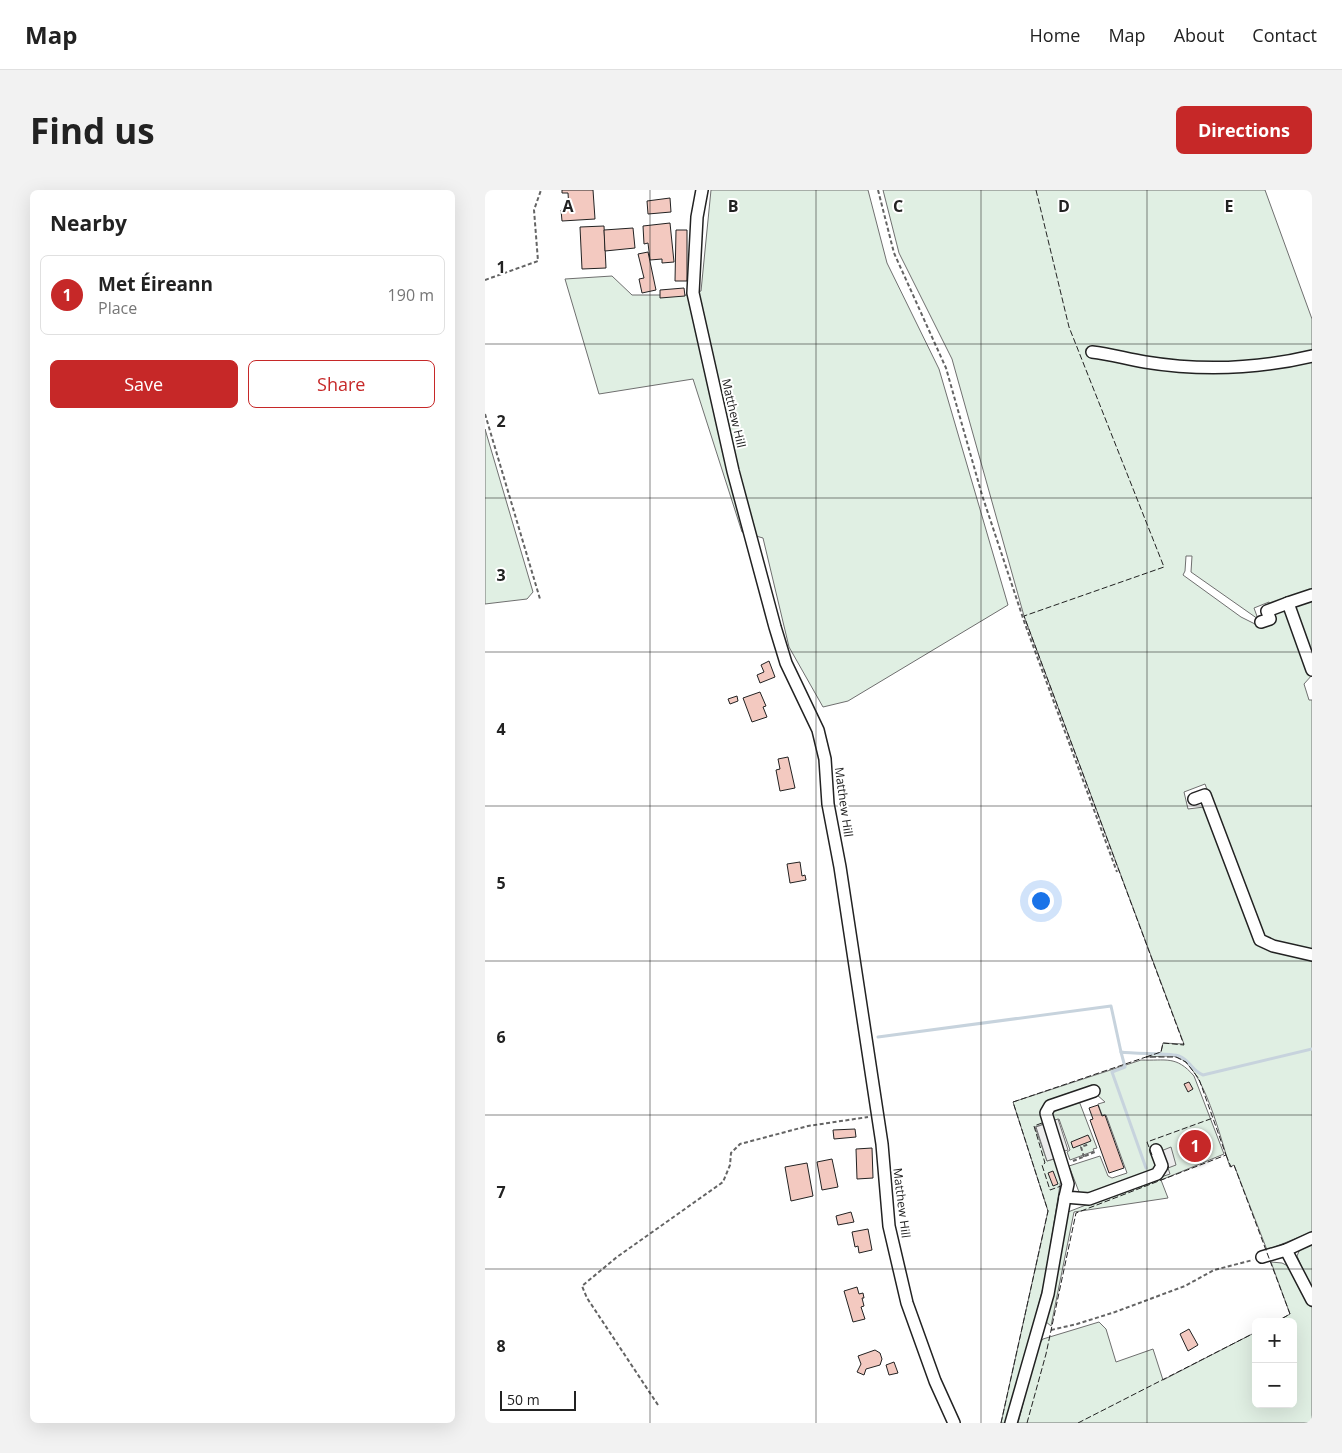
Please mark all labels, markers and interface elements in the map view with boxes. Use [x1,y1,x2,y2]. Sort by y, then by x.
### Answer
text: Map [25,18,77,51]
text: Home [1030,23,1080,47]
text: Map [1108,23,1146,47]
text: About [1174,23,1224,47]
text: Contact [1252,23,1317,47]
button: Directions [1176,106,1312,154]
text: Find us [30,107,155,154]
text: A [562,195,574,217]
text: B [728,195,738,217]
text: C [893,195,903,217]
text: D [1058,195,1070,217]
text: E [1225,195,1234,217]
text: Nearby [50,209,127,237]
text: 1 [496,256,506,278]
text: Met Éireann [98,271,213,297]
text: 1 [62,284,72,306]
text: 190 m [388,284,434,306]
text: Place [98,297,137,319]
button: Save [50,360,238,408]
button: Share [248,360,435,408]
street label: Matthew Hill [718,377,750,449]
text: 2 [496,410,506,432]
text: 3 [496,564,506,586]
text: 4 [496,718,506,740]
street label: Matthew Hill [831,766,857,838]
text: 5 [496,872,506,894]
your location [1028,888,1054,914]
text: 6 [496,1026,506,1048]
pin: 1 [1179,1127,1211,1165]
street label: Matthew Hill [889,1167,915,1239]
text: 7 [496,1181,506,1203]
map controls [1252,1318,1297,1408]
button: + [1252,1318,1297,1363]
text: 8 [496,1335,506,1357]
button: − [1252,1363,1297,1408]
scale bar [500,1388,576,1411]
text: 50 m [507,1390,540,1409]

